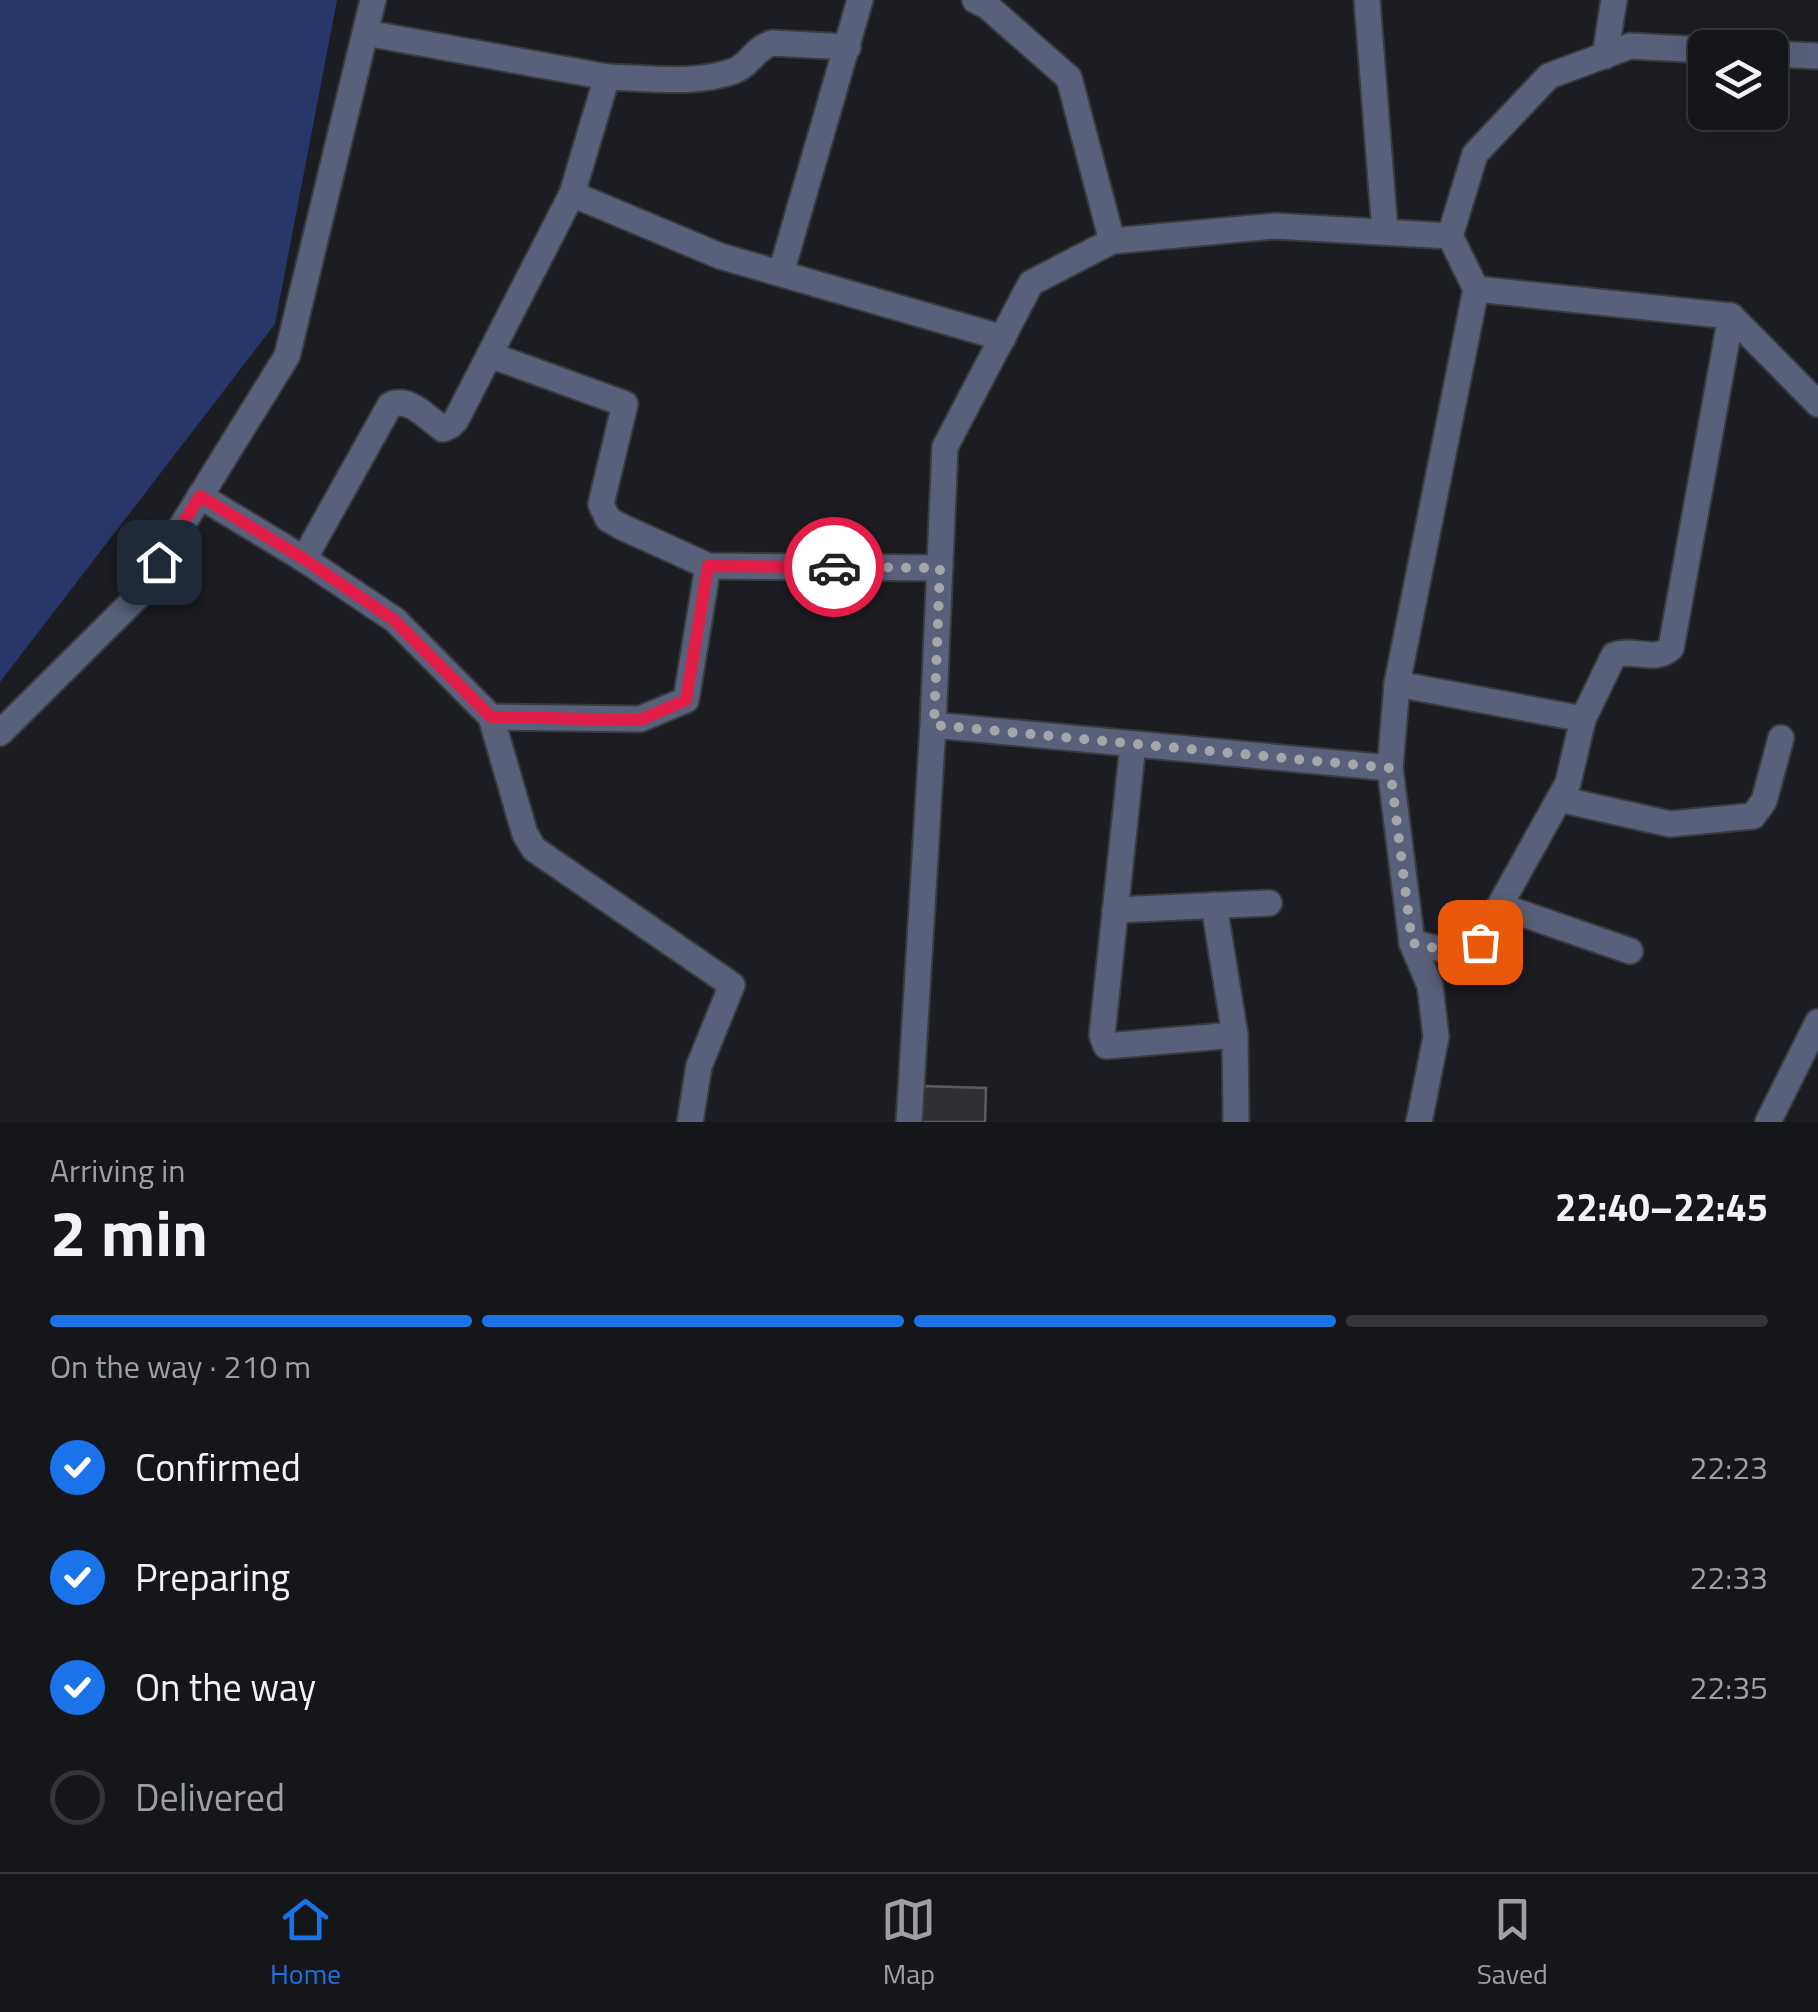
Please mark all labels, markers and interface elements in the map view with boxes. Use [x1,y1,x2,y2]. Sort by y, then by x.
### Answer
map controls [1688,30,1788,130]
button: layers [1688,30,1788,130]
courier [784,517,884,617]
pin [117,520,202,605]
icon: home [132,535,187,590]
icon: car [807,540,862,595]
pin [1438,900,1523,985]
icon: bag [1453,915,1508,970]
text: Arriving in [50,1146,186,1194]
text: 22:40–22:45 [1555,1178,1768,1236]
text: 2 min [50,1182,208,1281]
text: On the way · 210 m [50,1342,311,1390]
text: Confirmed [135,1438,301,1496]
icon: check [50,1440,105,1495]
text: 22:23 [1689,1443,1768,1491]
text: Preparing [135,1548,290,1606]
icon: check [50,1550,105,1605]
text: 22:33 [1689,1553,1768,1601]
text: On the way [135,1658,316,1716]
icon: check [50,1660,105,1715]
text: 22:35 [1689,1663,1768,1711]
text: Delivered [135,1768,285,1826]
tab: Home [270,1892,341,1995]
tab: Map [881,1892,936,1995]
tab: Saved [1477,1892,1548,1995]

